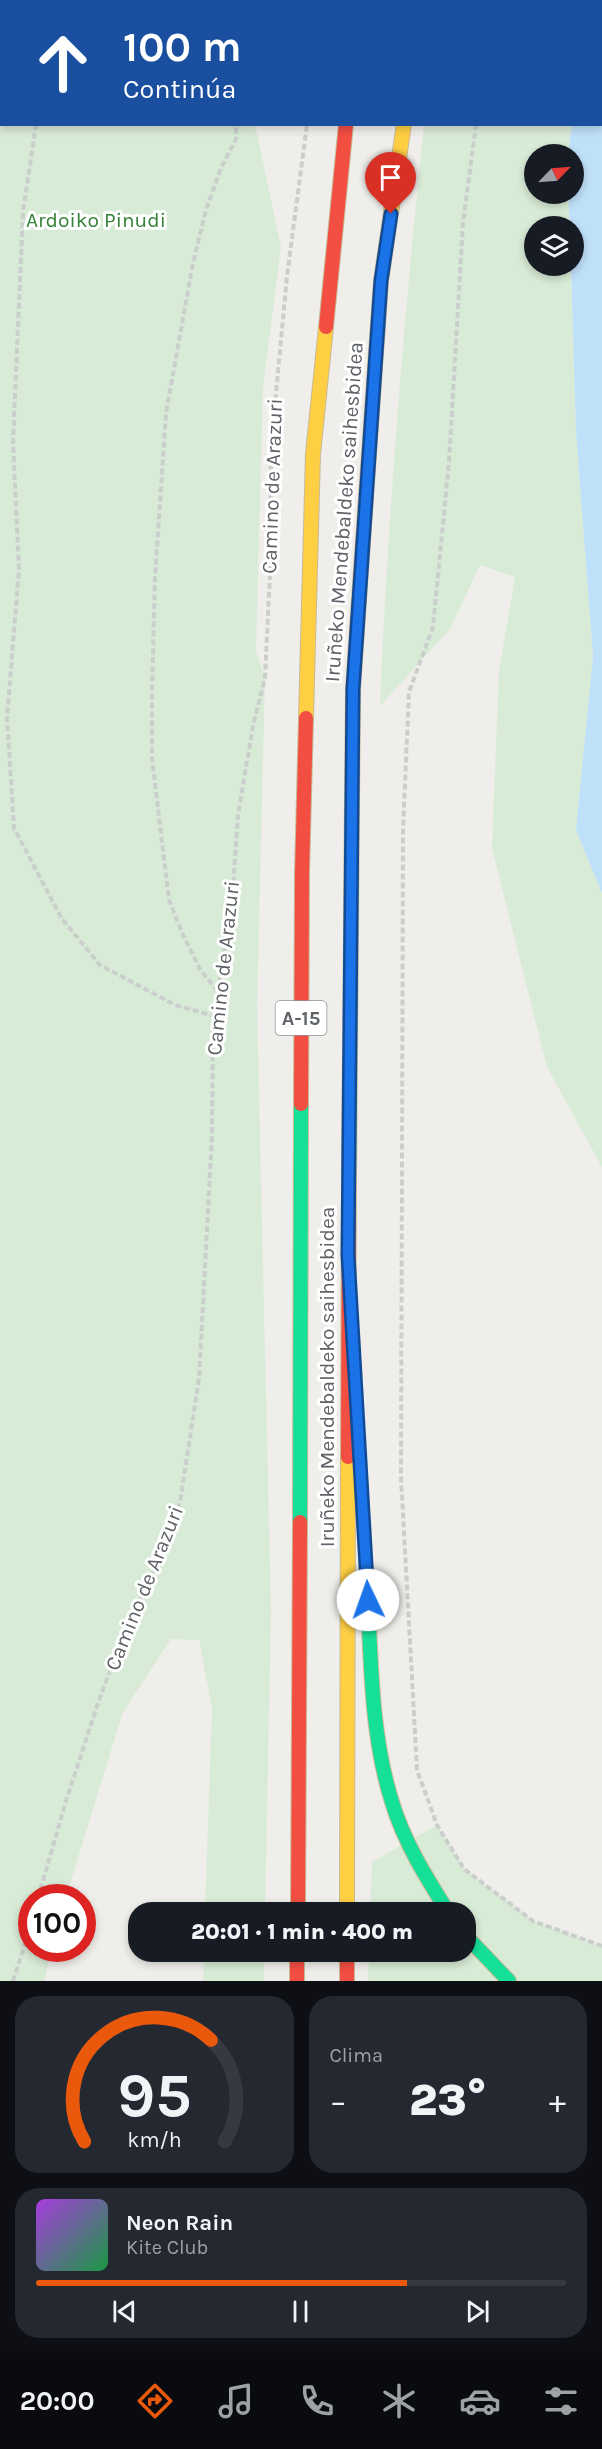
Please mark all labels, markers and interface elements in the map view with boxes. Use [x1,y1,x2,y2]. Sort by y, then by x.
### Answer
text: 100 m [123,22,242,72]
icon: ahead [24,24,102,102]
text: Continúa [123,73,236,105]
north arrow [524,144,584,204]
map controls [524,144,584,276]
pin [365,152,416,214]
icon: arrive [374,161,407,194]
park label: Ardoiko Pinudi [26,208,166,232]
button: layers [524,216,584,276]
street label: Iruñeko Mendebaldeko saihesbidea [320,341,368,683]
street label: Camino de Arazuri [257,398,287,574]
street label: Camino de Arazuri [202,880,244,1056]
road number: A-15 [276,1001,326,1035]
street label: Iruñeko Mendebaldeko saihesbidea [315,1207,339,1547]
street label: Camino de Arazuri [100,1502,188,1674]
position arrow [336,1568,400,1632]
speed limit sign: 100 [18,1884,96,1962]
text: 20:01 · 1 min · 400 m [191,1919,413,1945]
text: Clima [330,2044,383,2067]
text: 95 [117,2059,191,2132]
text: 23° [409,2074,487,2126]
text: − [330,2082,347,2120]
text: + [549,2082,566,2120]
text: km/h [127,2127,181,2152]
text: Neon Rain [126,2210,233,2236]
text: Kite Club [126,2236,208,2259]
icon: previous [108,2295,141,2328]
icon: pause [284,2295,317,2328]
icon: next [461,2295,494,2328]
icon: directions [134,2380,176,2422]
icon: music [215,2380,257,2422]
icon: phone [296,2380,338,2422]
icon: climate [378,2380,420,2422]
icon: car [459,2380,501,2422]
icon: filters [540,2380,582,2422]
text: 20:00 [20,2385,95,2417]

